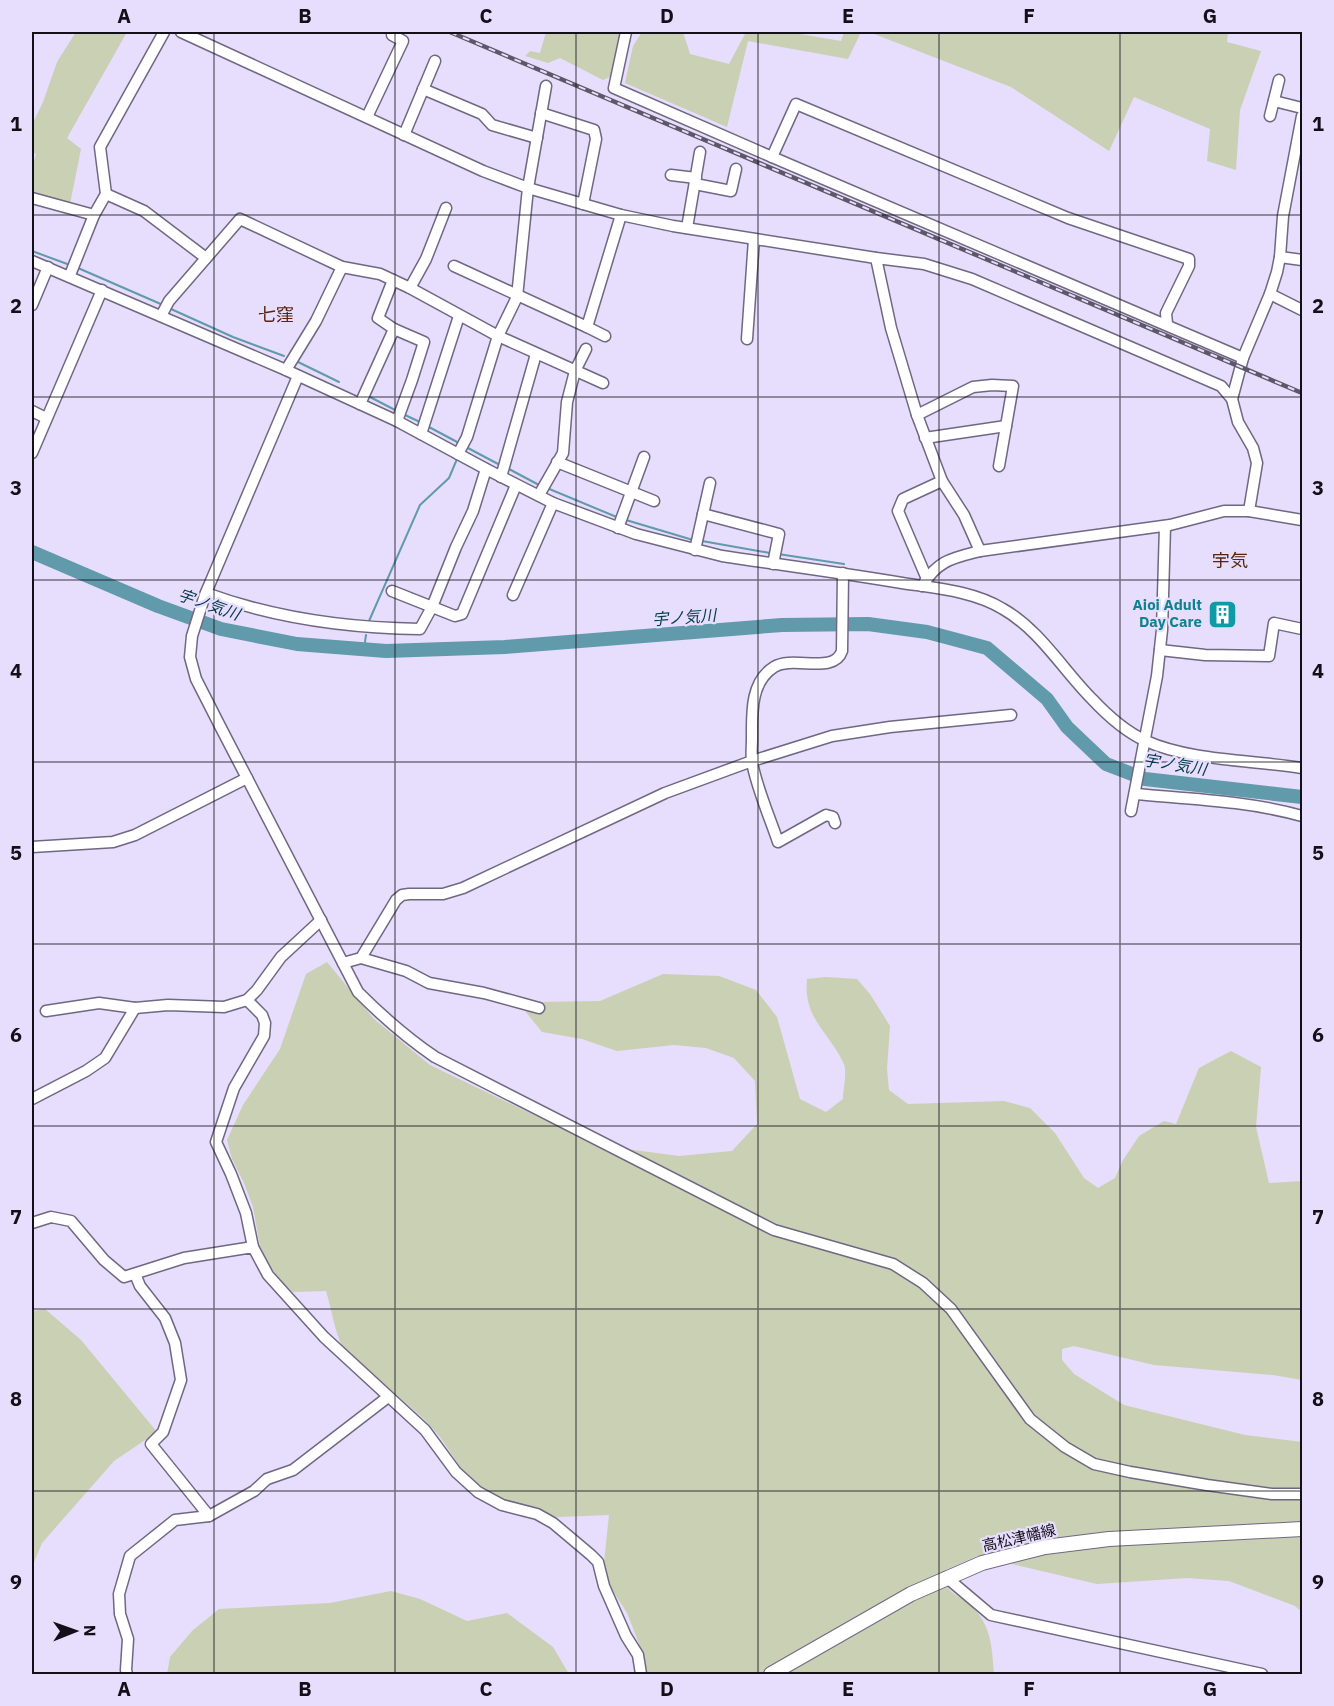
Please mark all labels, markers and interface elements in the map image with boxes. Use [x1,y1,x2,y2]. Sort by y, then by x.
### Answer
text: A [117,2,131,29]
text: B [298,2,312,29]
text: C [479,2,493,29]
text: D [660,2,674,29]
text: E [842,2,854,29]
text: F [1023,2,1035,29]
text: G [1203,2,1217,29]
text: 1 [10,110,22,137]
text: 1 [1312,110,1324,137]
text: 2 [10,292,22,319]
text: 2 [1312,292,1324,319]
district label: 七窪 [258,303,294,326]
text: 3 [10,474,22,501]
text: 3 [1312,474,1324,501]
district label: 宇気 [1212,549,1248,572]
water label: 宇ノ気川 [175,584,244,625]
place label: Aioi Adult Day Care [1133,595,1202,631]
building icon: Aioi Adult Day Care [1207,598,1239,630]
water label: 宇ノ気川 [651,605,719,629]
text: 4 [10,657,22,684]
text: 4 [1312,657,1324,684]
water label: 宇ノ気川 [1142,749,1210,779]
text: 5 [10,839,22,866]
text: 5 [1312,839,1324,866]
text: 6 [10,1021,22,1048]
text: 6 [1312,1021,1324,1048]
text: 7 [10,1203,22,1230]
text: 7 [1312,1203,1324,1230]
text: 8 [10,1385,22,1412]
text: 8 [1312,1385,1324,1412]
street label: 高松津幡線 [980,1520,1058,1555]
text: 9 [10,1568,22,1595]
text: 9 [1312,1568,1324,1595]
north arrow [45,1601,105,1661]
text: N [80,1625,100,1637]
text: A [117,1675,131,1702]
text: B [298,1675,312,1702]
text: C [479,1675,493,1702]
text: D [660,1675,674,1702]
text: E [842,1675,854,1702]
text: F [1023,1675,1035,1702]
text: G [1203,1675,1217,1702]

